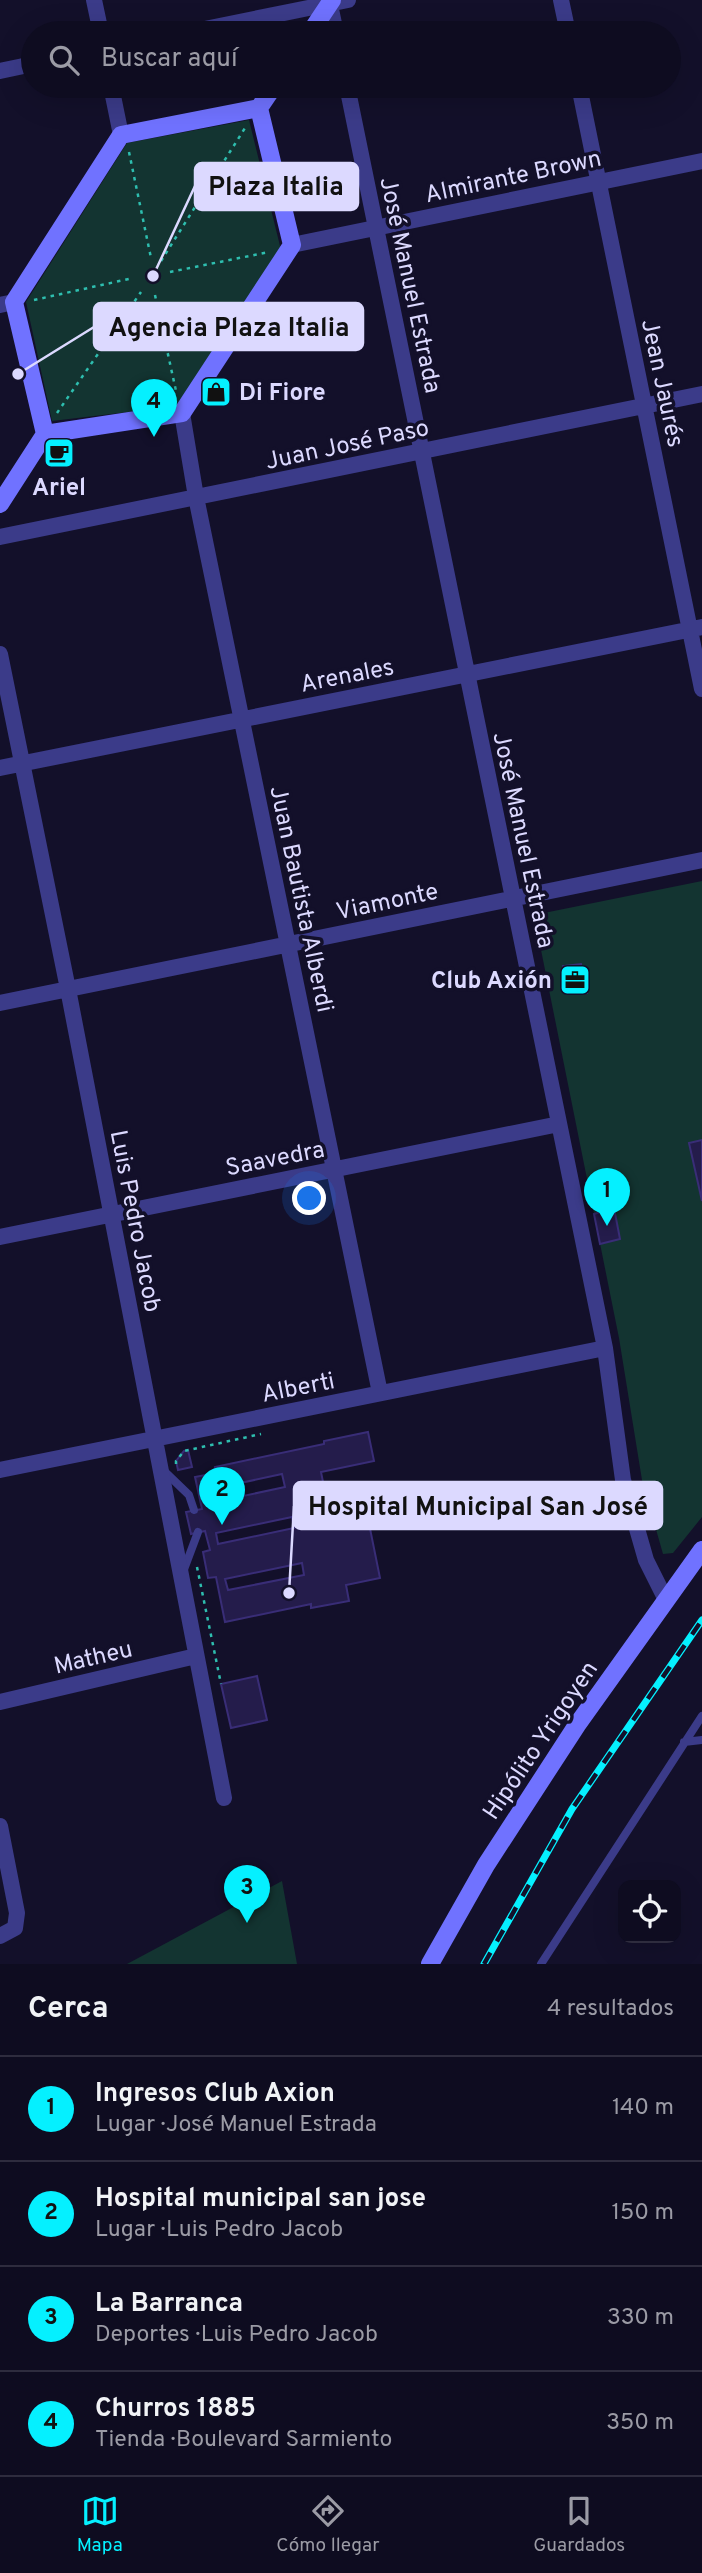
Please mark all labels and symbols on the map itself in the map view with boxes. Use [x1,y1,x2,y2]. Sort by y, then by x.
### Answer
street label: Almirante Brown [422,145,604,211]
callout: Plaza Italia [195,163,358,210]
text: Plaza Italia [208,172,344,205]
street label: José Manuel Estrada [371,175,447,396]
callout: Agencia Plaza Italia [94,303,363,350]
text: Agencia Plaza Italia [108,313,350,346]
street label: Jean Jaurés [633,317,689,450]
shop icon: Di Fiore [199,375,233,409]
pin: 4 [131,379,177,437]
place label: Di Fiore [239,379,326,409]
street label: Juan José Paso [263,414,432,478]
cafe icon: Ariel [42,436,76,470]
place label: Ariel [32,474,86,504]
street label: Arenales [298,653,397,701]
street label: José Manuel Estrada [484,730,560,951]
street label: Juan Bautista Alberdi [261,783,339,1015]
street label: Viamonte [334,878,441,928]
office icon: Club Axión [558,963,592,997]
place label: Club Axión [431,967,552,997]
street label: Luis Pedro Jacob [102,1128,166,1315]
street label: Saavedra [223,1136,327,1184]
pin: 1 [584,1168,630,1226]
your location [292,1181,326,1215]
street label: Alberti [259,1367,338,1411]
pin: 2 [199,1467,245,1525]
callout: Hospital Municipal San José [294,1482,662,1529]
text: Hospital Municipal San José [308,1492,648,1525]
street label: Matheu [51,1635,136,1683]
street label: Hipólito Yrigoyen [477,1656,606,1826]
pin: 3 [224,1865,270,1923]

